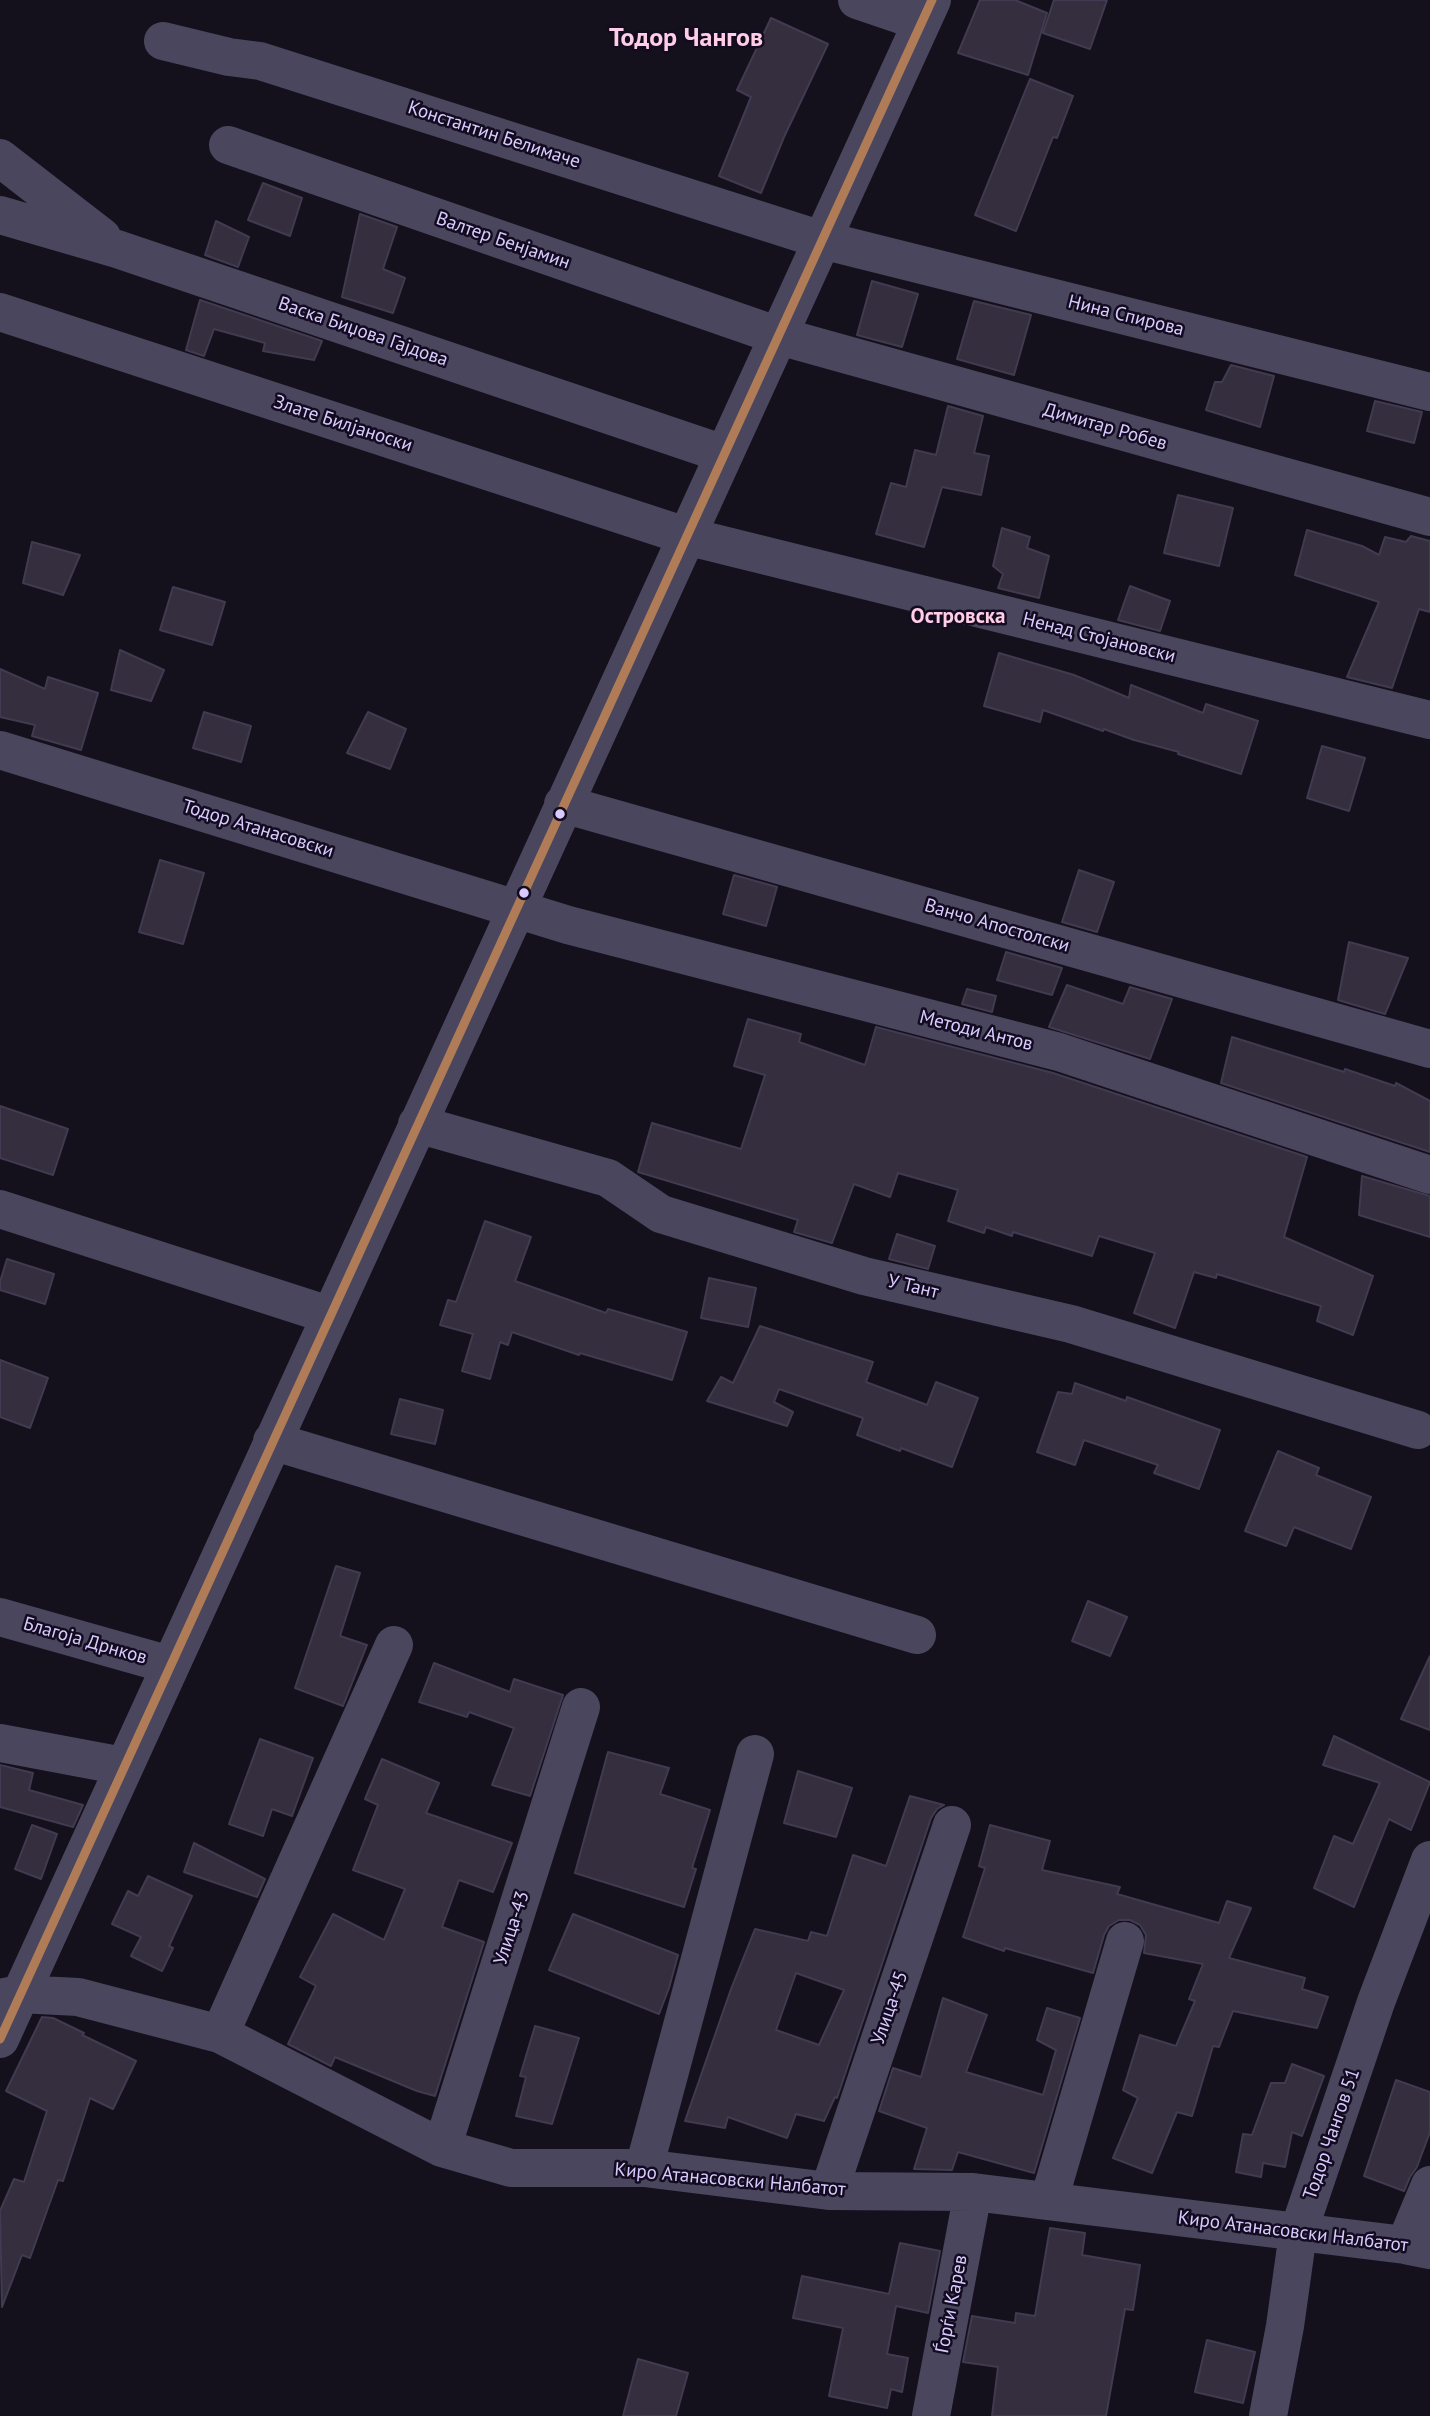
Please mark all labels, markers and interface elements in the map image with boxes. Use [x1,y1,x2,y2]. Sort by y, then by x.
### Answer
district label: Тодор Чангов [609,23,763,55]
street label: Константин Белимаче [405,96,583,174]
street label: Валтер Бенјамин [433,207,573,275]
street label: Нина Спирова [1066,291,1186,341]
street label: Васка Биџова Гајдова [275,292,451,372]
street label: Злате Билјаноски [271,391,415,457]
street label: Димитар Робев [1041,398,1169,456]
district label: Островска [911,604,1005,630]
street label: Ненад Стојановски [1020,608,1178,668]
street label: Тодор Атанасовски [180,795,336,863]
unlabelled marker [553,807,567,821]
unlabelled marker [517,886,531,900]
street label: Ванчо Апостолски [922,894,1072,958]
street label: Методи Антов [917,1006,1035,1056]
street label: У Тант [885,1270,941,1304]
street label: Благоја Дрнков [20,1612,150,1670]
street label: Улица-43 [489,1888,535,1968]
street label: Улица-45 [867,1968,913,2048]
street label: Тодор Чангов 51 [1299,2065,1365,2203]
street label: Киро Атанасовски Налбатот [614,2159,846,2201]
street label: Киро Атанасовски Налбатот [1177,2207,1409,2257]
street label: Ѓорѓи Карев [931,2253,973,2355]

